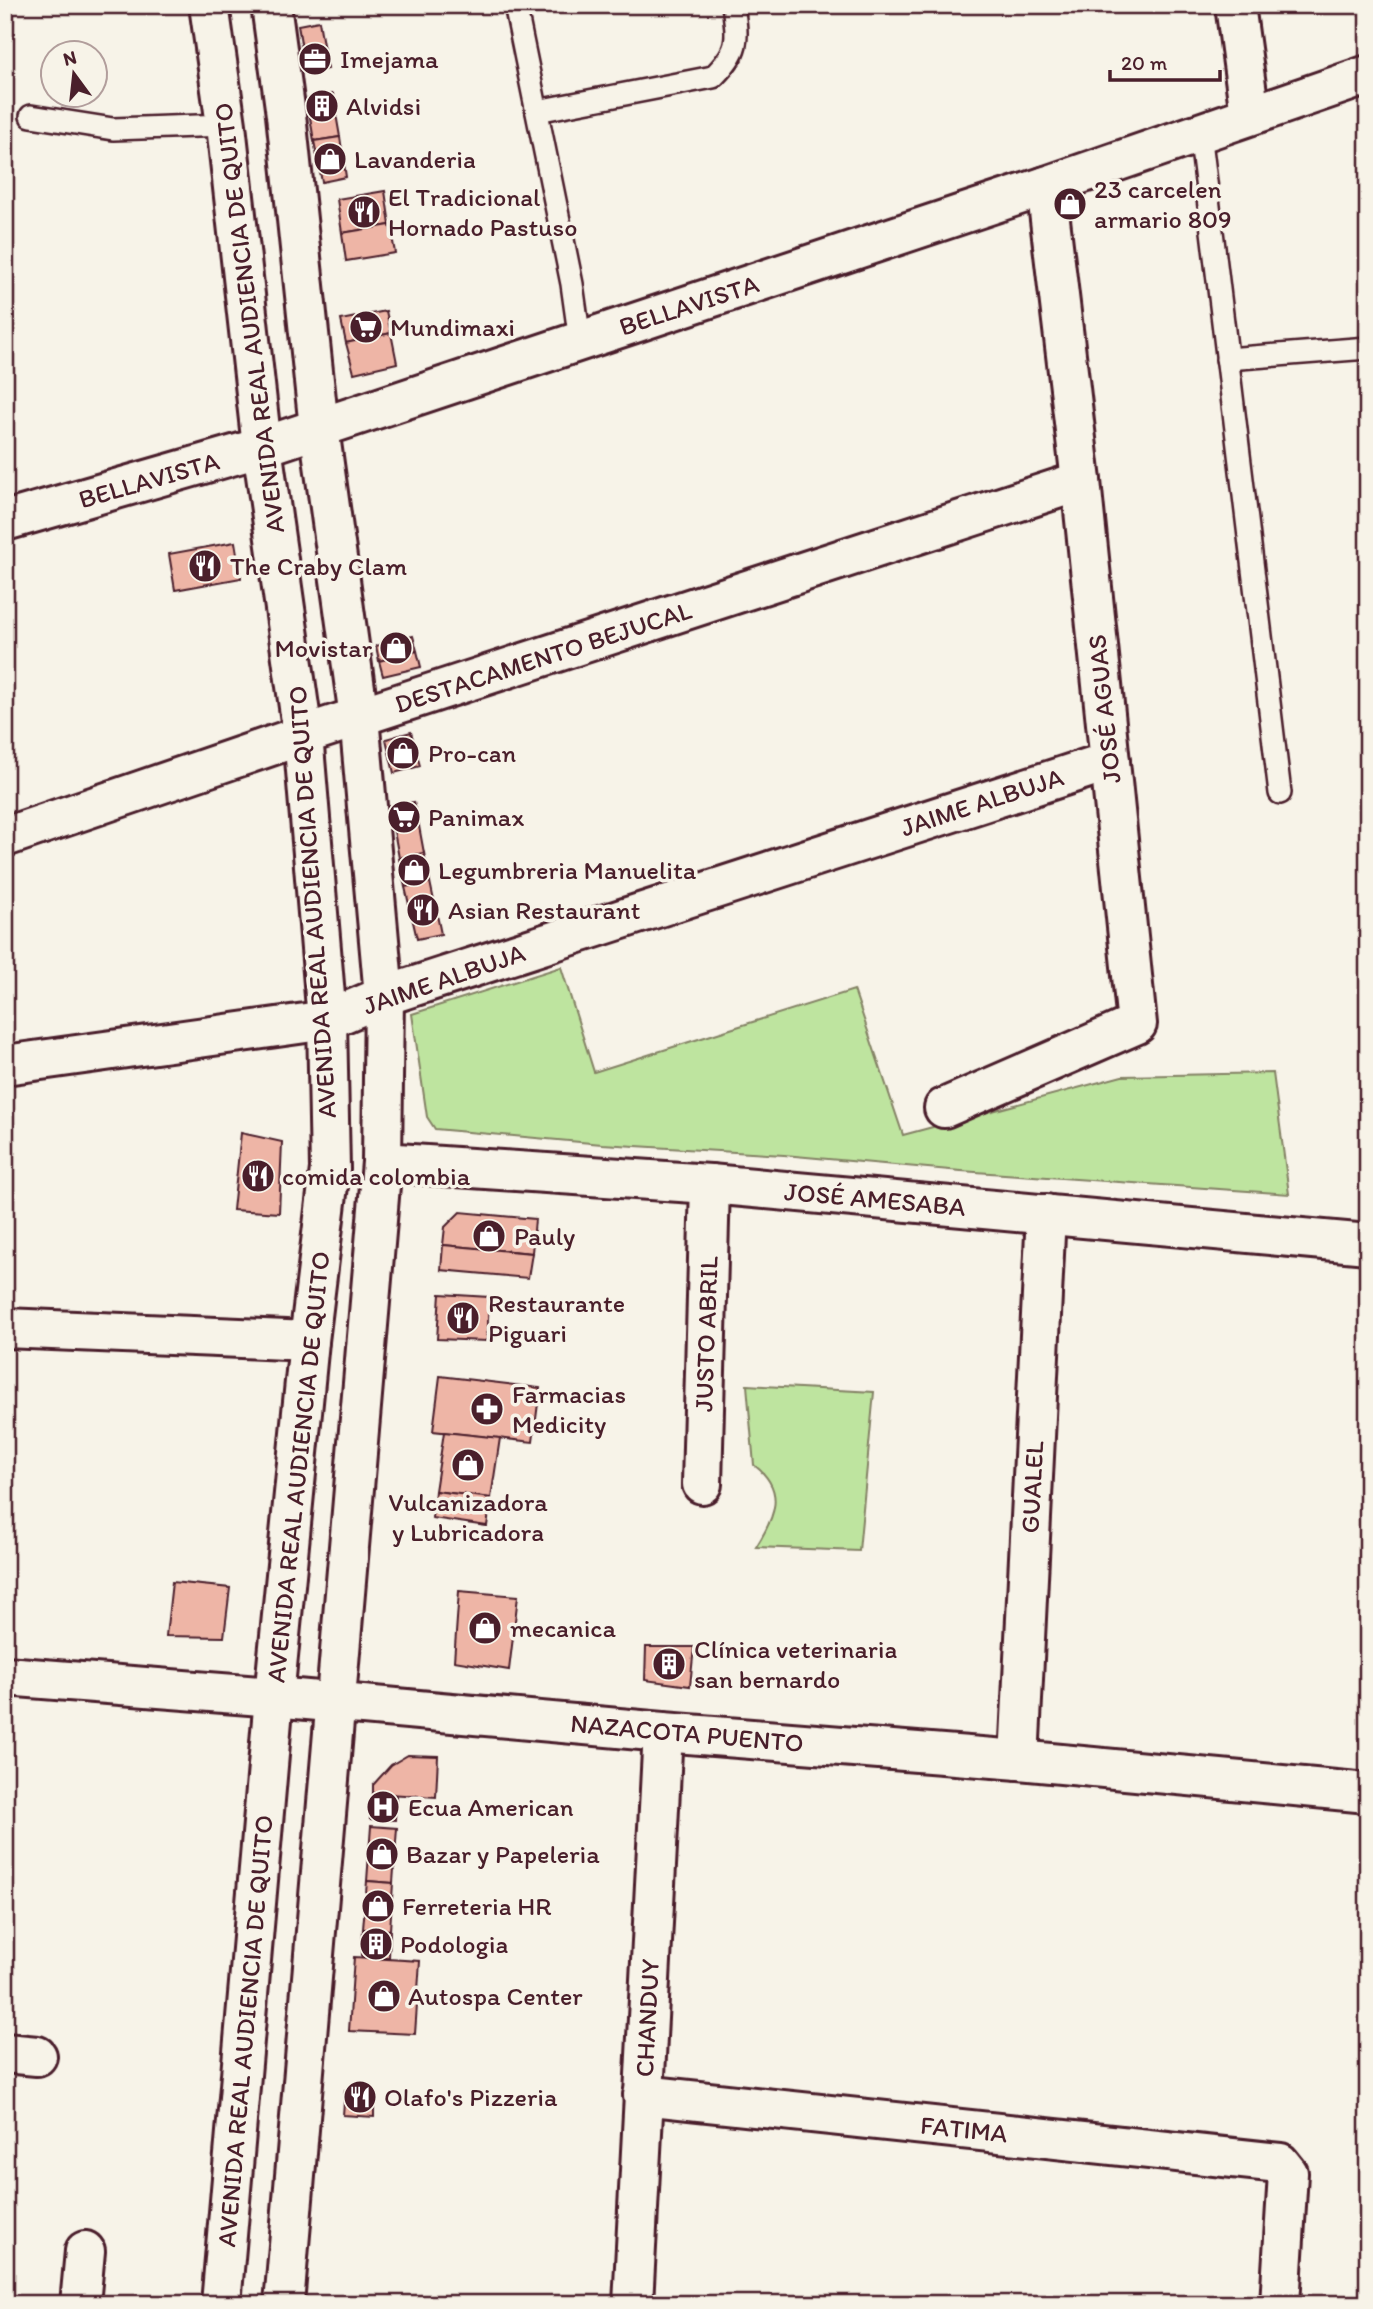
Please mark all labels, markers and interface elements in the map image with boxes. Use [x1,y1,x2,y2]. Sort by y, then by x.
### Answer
north arrow [38,38,108,108]
scale bar [1110,38,1221,82]
office icon: Imejama [296,40,334,78]
place label: Imejama [340,43,439,75]
text: N [61,45,79,71]
text: 20 m [1121,50,1168,75]
building icon: Alvidsi [303,87,341,125]
place label: Alvidsi [346,90,421,122]
street label: AVENIDA REAL AUDIENCIA DE QUITO [207,101,291,535]
shop icon: Lavanderia [311,140,349,178]
place label: Lavanderia [354,143,476,175]
place label: 23 carcelen armario 809 [1094,173,1232,235]
place label: El Tradicional Hornado Pastuso [388,181,577,243]
shop icon: 23 carcelen armario 809 [1051,185,1089,223]
restaurant icon: El Tradicional Hornado Pastuso [345,193,383,231]
street label: BELLAVISTA [615,267,763,343]
supermarket icon: Mundimaxi [347,308,385,346]
place label: Mundimaxi [390,311,515,343]
street label: BELLAVISTA [75,445,223,515]
restaurant icon: The Craby Clam [186,547,224,585]
place label: The Craby Clam [230,550,407,582]
street label: DESTACAMENTO BEJUCAL [391,594,695,720]
shop icon: Movistar [377,629,415,667]
place label: Movistar [274,632,373,664]
street label: JOSÉ AGUAS [1080,633,1128,785]
street label: AVENIDA REAL AUDIENCIA DE QUITO [281,685,343,1119]
shop icon: Pro-can [384,734,422,772]
place label: Pro-can [428,737,517,769]
street label: JAIME ALBUJA [897,761,1068,843]
supermarket icon: Panimax [385,798,423,836]
place label: Panimax [428,801,524,833]
shop icon: Legumbreria Manuelita [395,851,433,889]
place label: Legumbreria Manuelita [438,854,697,886]
restaurant icon: Asian Restaurant [404,891,442,929]
place label: Asian Restaurant [448,894,641,926]
street label: JAIME ALBUJA [359,936,530,1022]
restaurant icon: comida colombia [239,1157,277,1195]
place label: comida colombia [282,1160,471,1192]
street label: JOSÉ AMESABA [783,1175,967,1223]
shop icon: Pauly [470,1217,508,1255]
place label: Pauly [514,1220,575,1252]
street label: AVENIDA REAL AUDIENCIA DE QUITO [259,1250,337,1684]
street label: JUSTO ABRIL [687,1255,725,1413]
place label: Restaurante Piguari [488,1287,625,1349]
restaurant icon: Restaurante Piguari [444,1299,482,1337]
place label: Farmacias Medicity [512,1378,626,1440]
pharmacy icon: Farmacias Medicity [468,1390,506,1428]
street label: GUALEL [1014,1440,1050,1534]
shop icon: Vulcanizadora y Lubricadora [449,1446,487,1484]
place label: Vulcanizadora y Lubricadora [388,1486,548,1548]
shop icon: mecanica [466,1609,504,1647]
place label: mecanica [510,1612,616,1644]
place label: Clínica veterinaria san bernardo [694,1633,897,1695]
building icon: Clínica veterinaria san bernardo [650,1645,688,1683]
street label: NAZACOTA PUENTO [569,1707,805,1759]
hospital icon: Ecua American [364,1788,402,1826]
place label: Ecua American [408,1791,574,1823]
street label: AVENIDA REAL AUDIENCIA DE QUITO [210,1814,280,2248]
shop icon: Bazar y Papeleria [363,1835,401,1873]
place label: Bazar y Papeleria [406,1838,600,1870]
shop icon: Ferreteria HR [359,1887,397,1925]
place label: Ferreteria HR [402,1890,551,1922]
building icon: Podologia [357,1925,395,1963]
place label: Podologia [400,1928,508,1960]
street label: CHANDUY [628,1958,666,2078]
shop icon: Autospa Center [365,1977,403,2015]
place label: Autospa Center [408,1980,583,2012]
restaurant icon: Olafo's Pizzeria [341,2078,379,2116]
place label: Olafo's Pizzeria [384,2081,558,2113]
street label: FATIMA [919,2109,1009,2150]

